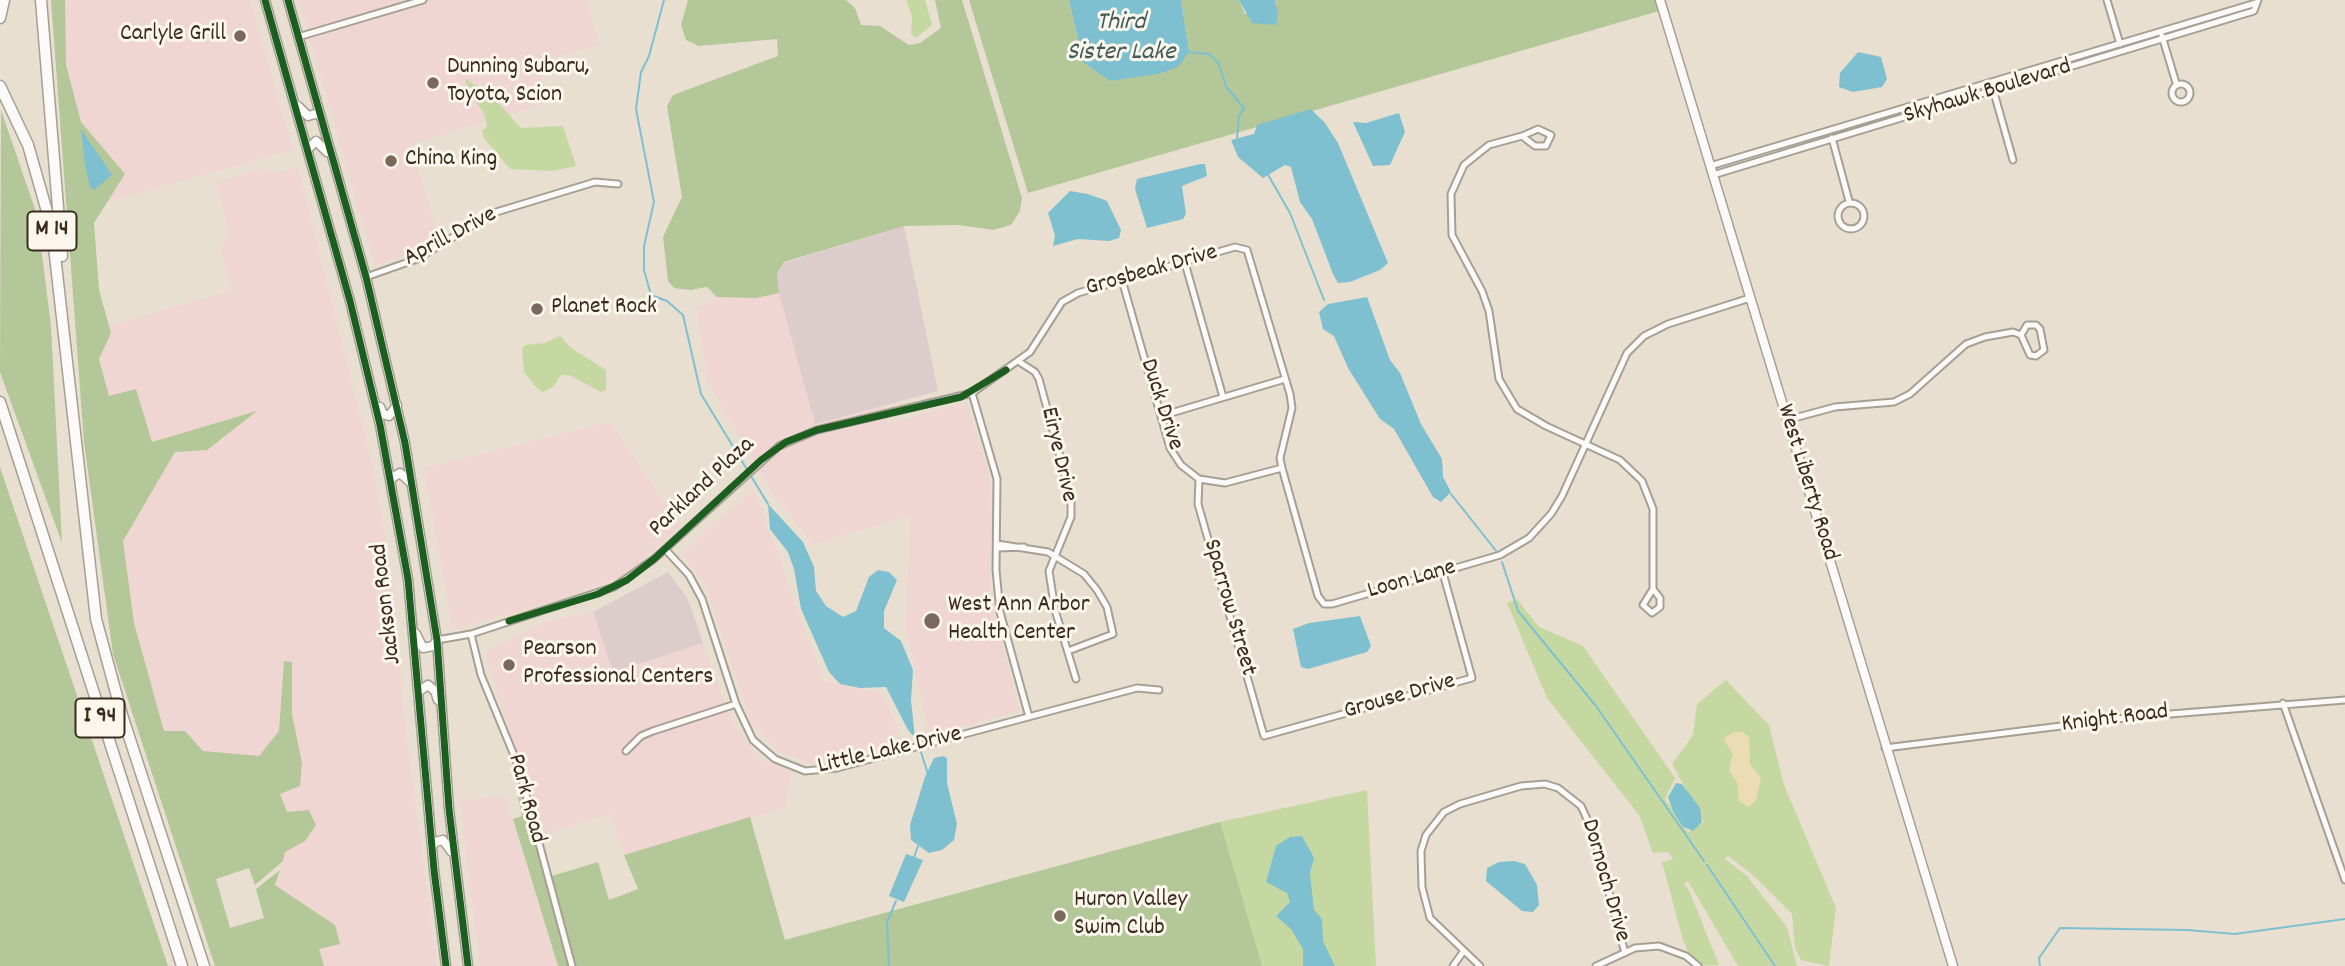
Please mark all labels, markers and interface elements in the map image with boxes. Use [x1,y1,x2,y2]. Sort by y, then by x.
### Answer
water label: Third Sister Lake [1067,8,1175,70]
place label: Carlyle Grill [120,22,226,50]
marker: Carlyle Grill [232,28,248,44]
street label: Skyhawk Boulevard [1901,54,2075,132]
place label: Dunning Subaru, Toyota, Scion [447,55,590,111]
marker: Dunning Subaru, Toyota, Scion [425,75,441,91]
place label: China King [405,147,497,175]
marker: China King [383,153,399,169]
street label: Aprill Drive [400,202,502,274]
road number: M 14 [28,212,76,250]
street label: Grosbeak Drive [1083,239,1221,305]
place label: Planet Rock [551,295,657,323]
marker: Planet Rock [529,301,545,317]
street label: Duck Drive [1132,356,1188,454]
street label: West Liberty Road [1769,401,1843,565]
street label: Eirye Drive [1032,405,1082,505]
street label: Parkland Plaza [644,432,762,544]
street label: Sparrow Street [1195,536,1261,680]
street label: Jackson Road [366,542,410,666]
street label: Loon Lane [1365,555,1459,607]
place label: West Ann Arbor Health Center [948,593,1090,649]
marker: West Ann Arbor Health Center [922,611,942,631]
place label: Pearson Professional Centers [523,637,713,693]
marker: Pearson Professional Centers [501,657,517,673]
street label: Grouse Drive [1341,668,1459,728]
road number: I 94 [76,698,124,738]
street label: Knight Road [2060,699,2170,741]
street label: Little Lake Drive [815,721,965,783]
street label: Park Road [499,751,551,847]
street label: Dornoch Drive [1573,816,1635,946]
place label: Huron Valley Swim Club [1074,888,1187,944]
marker: Huron Valley Swim Club [1052,908,1068,924]

